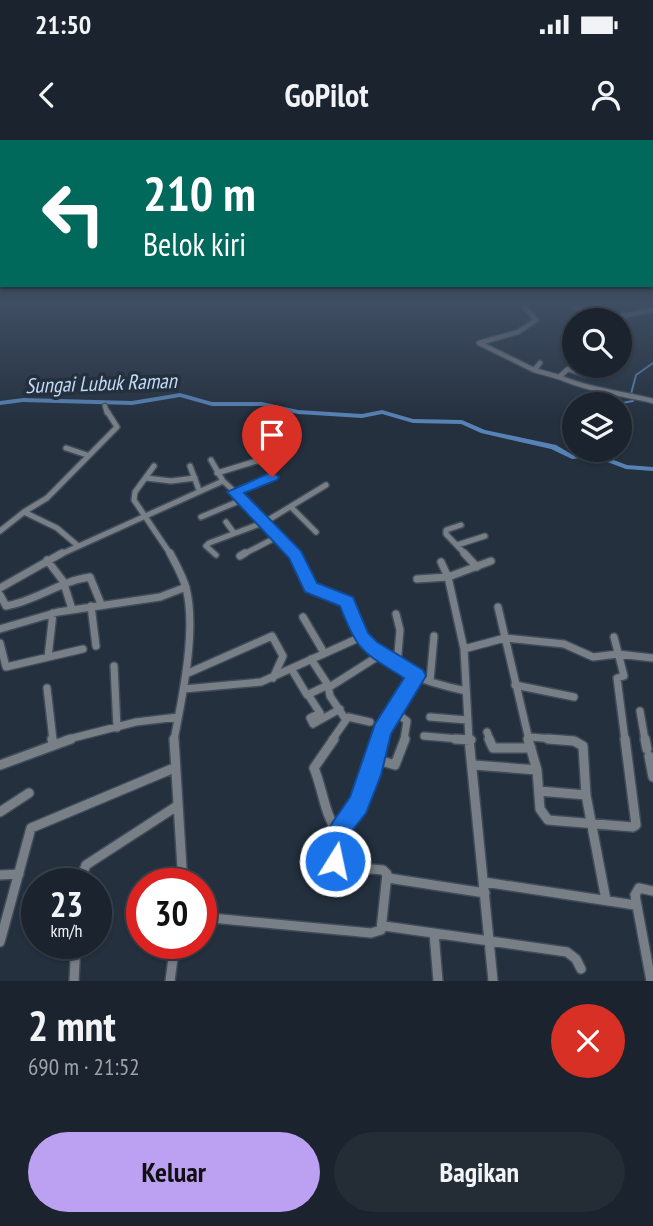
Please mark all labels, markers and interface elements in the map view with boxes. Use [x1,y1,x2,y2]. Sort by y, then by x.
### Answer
text: 21:50 [35,8,91,41]
text: GoPilot [284,74,369,116]
icon: back [28,76,66,114]
icon: person [587,76,625,114]
text: 210 m [143,161,256,225]
icon: left [28,168,119,259]
text: Belok kiri [143,223,246,265]
map controls [562,308,632,462]
button: search [562,308,632,378]
water label: Sungai Lubuk Raman [25,367,179,399]
button: layers [562,392,632,462]
pin [242,405,302,477]
icon: arrive [253,416,291,454]
position arrow [298,824,372,898]
speed limit sign: 30 [126,868,217,959]
text: 23 [50,881,83,927]
text: km/h [51,919,82,942]
text: 2 mnt [28,998,116,1053]
button: close [551,1004,625,1078]
text: 690 m · 21:52 [28,1052,140,1081]
button: Keluar [28,1132,320,1212]
button: Bagikan [334,1132,625,1212]

